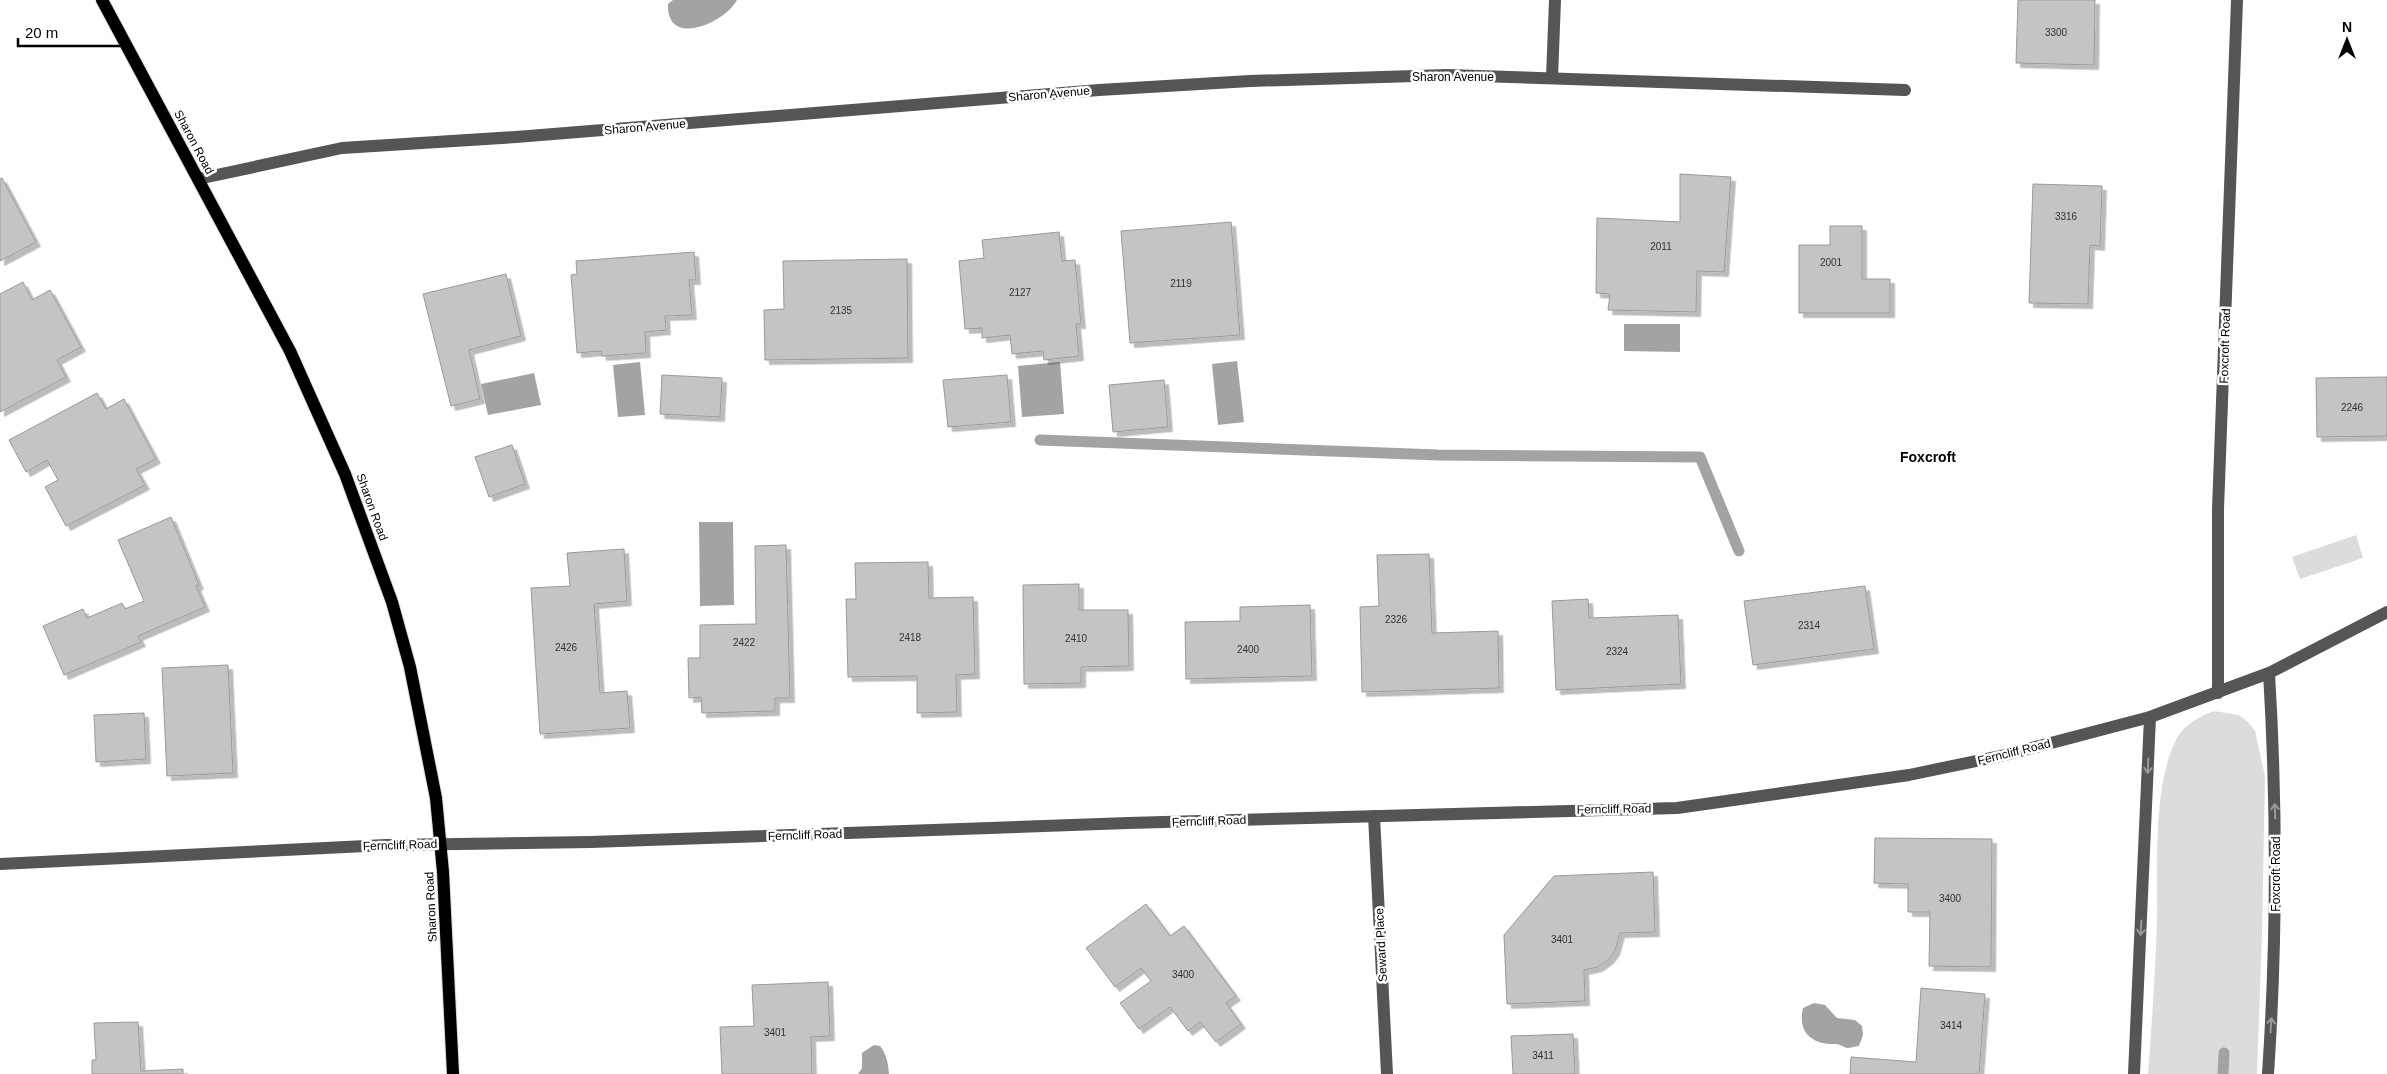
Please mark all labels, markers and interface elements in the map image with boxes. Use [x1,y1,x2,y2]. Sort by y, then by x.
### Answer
scale bar [18,15,126,47]
north arrow [2322,15,2372,65]
text: N [2342,19,2352,35]
text: 20 m [25,24,58,41]
house number: 3300 [2045,27,2068,38]
street label: Sharon Avenue [1412,70,1494,84]
street label: Sharon Avenue [1008,83,1091,105]
street label: Sharon Road [171,107,217,177]
street label: Sharon Avenue [604,116,687,138]
house number: 3316 [2055,211,2078,222]
house number: 2011 [1650,241,1672,252]
house number: 2001 [1820,257,1843,268]
house number: 2119 [1170,278,1192,289]
house number: 2127 [1009,287,1032,298]
house number: 2135 [830,305,853,316]
street label: Foxcroft Road [2217,308,2233,384]
house number: 2246 [2341,402,2364,413]
district label: Foxcroft [1900,449,1956,465]
street label: Sharon Road [353,471,391,543]
house number: 2326 [1385,614,1408,625]
house number: 2314 [1798,620,1821,631]
house number: 2418 [899,632,922,643]
house number: 2410 [1065,633,1088,644]
house number: 2422 [733,637,756,648]
house number: 2426 [555,642,578,653]
house number: 2400 [1237,644,1260,655]
house number: 2324 [1606,646,1629,657]
street label: Ferncliff Road [1976,736,2052,768]
one-way arrow [2144,758,2153,774]
street label: Ferncliff Road [1577,801,1651,817]
one-way arrow [2270,803,2280,819]
street label: Ferncliff Road [1172,813,1246,829]
street label: Ferncliff Road [768,827,842,843]
street label: Foxcroft Road [2269,836,2283,912]
street label: Ferncliff Road [363,837,437,853]
street label: Sharon Road [422,871,440,943]
house number: 3400 [1939,893,1962,904]
street label: Seward Place [1372,907,1390,982]
one-way arrow [2137,920,2146,936]
house number: 3401 [1551,934,1574,945]
house number: 3400 [1172,969,1195,980]
one-way arrow [2267,1018,2276,1034]
house number: 3414 [1940,1020,1963,1031]
house number: 3401 [764,1027,787,1038]
house number: 3411 [1532,1050,1554,1061]

